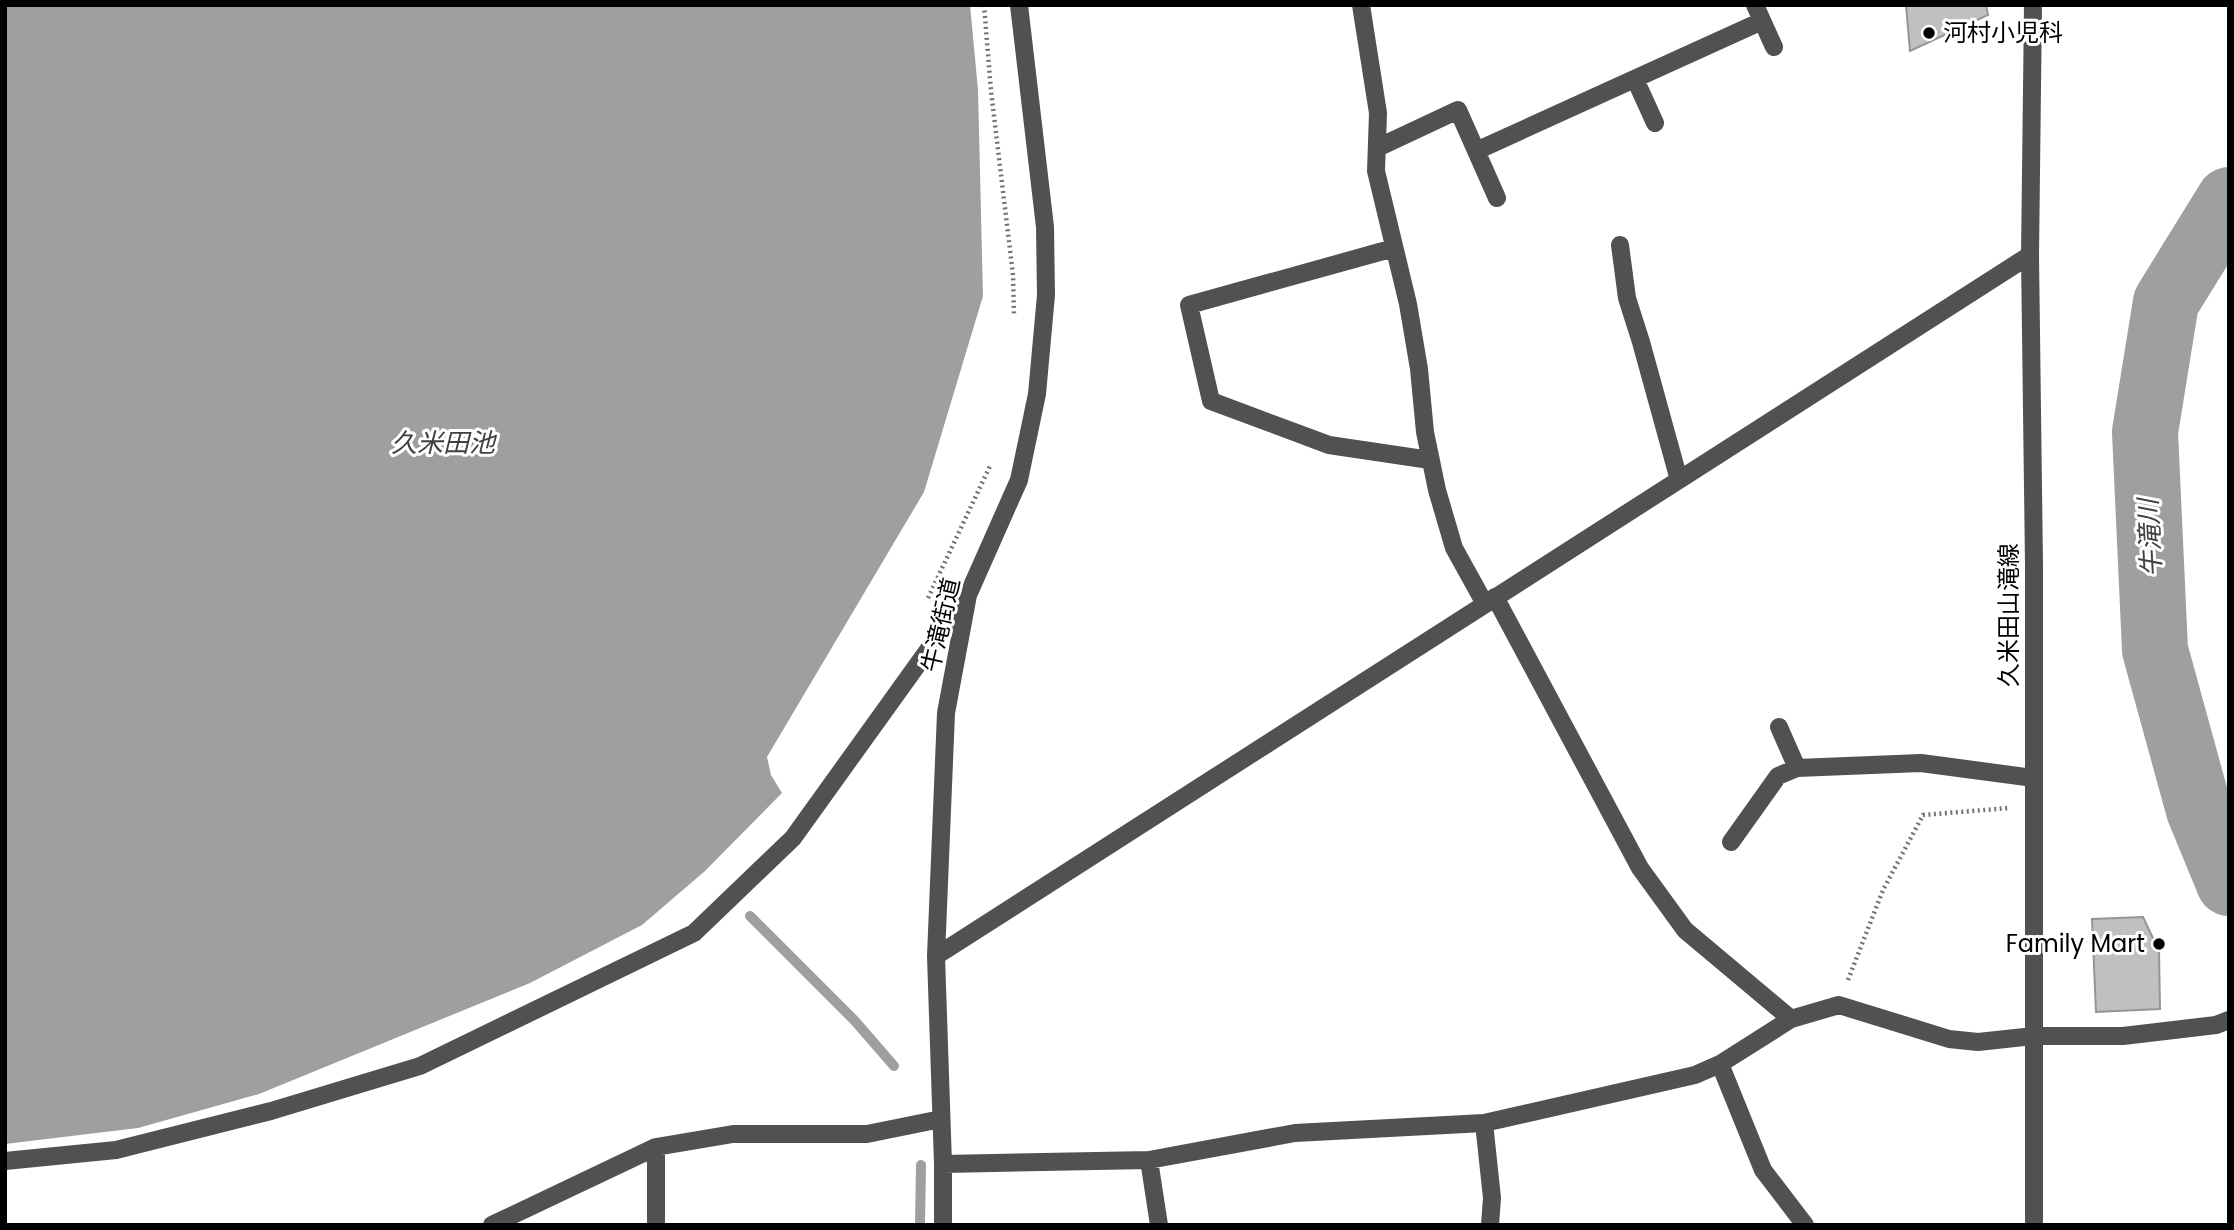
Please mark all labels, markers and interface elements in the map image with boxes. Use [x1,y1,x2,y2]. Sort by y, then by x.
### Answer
place label: 河村小児科 [1943,16,2063,49]
marker: 河村小児科 [1921,25,1937,41]
water label: 久米田池 [391,425,498,461]
water label: 牛滝川 [2130,495,2170,578]
street label: 久米田山滝線 [1992,543,2025,687]
street label: 牛滝街道 [914,574,967,675]
place label: Family Mart [2006,927,2145,960]
marker: Family Mart [2151,936,2167,952]

